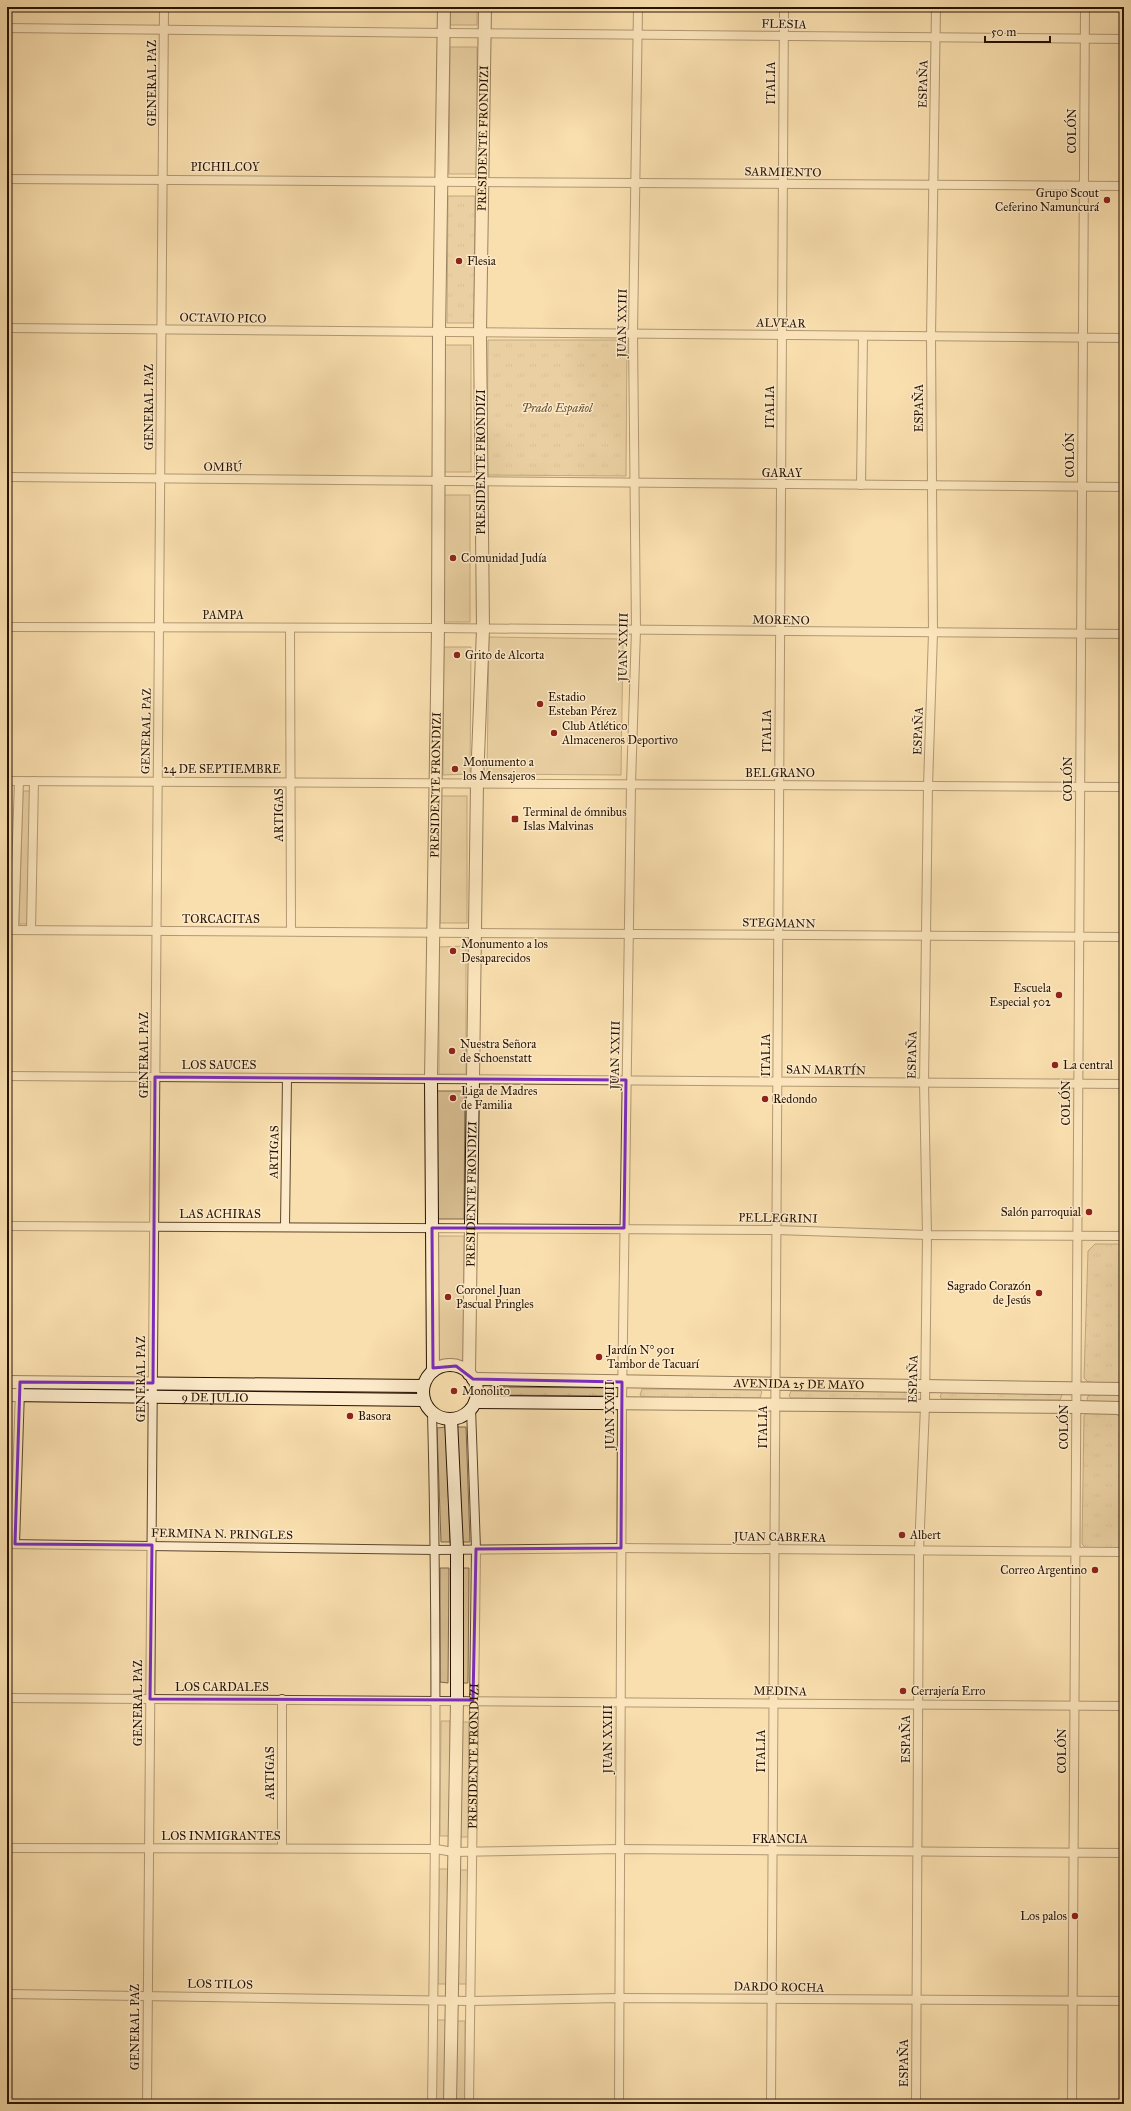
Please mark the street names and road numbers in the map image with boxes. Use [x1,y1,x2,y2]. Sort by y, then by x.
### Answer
street label: FLESIA [761,17,807,31]
street label: GENERAL PAZ [145,39,159,126]
street label: ESPAÑA [915,60,930,108]
street label: ITALIA [764,61,778,105]
street label: PRESIDENTE FRONDIZI [475,65,491,211]
street label: COLÓN [1063,108,1079,154]
street label: PICHILCOY [190,160,260,174]
street label: SARMIENTO [744,164,822,180]
street label: JUAN XXIII [614,288,631,360]
street label: OCTAVIO PICO [180,310,266,326]
street label: ALVEAR [755,316,806,330]
street label: GENERAL PAZ [142,363,156,450]
street label: ESPAÑA [911,384,926,432]
street label: ITALIA [763,385,777,429]
street label: PRESIDENTE FRONDIZI [474,389,488,535]
street label: COLÓN [1061,432,1077,478]
street label: OMBÚ [204,458,243,474]
street label: GARAY [762,466,803,480]
street label: PAMPA [202,608,244,622]
street label: JUAN XXIII [615,612,632,684]
street label: MORENO [752,612,810,628]
street label: GENERAL PAZ [138,687,154,774]
street label: ESPAÑA [909,707,926,755]
street label: ITALIA [760,709,774,753]
street label: PRESIDENTE FRONDIZI [427,712,444,858]
street label: COLÓN [1059,756,1075,802]
street label: 24 DE SEPTIEMBRE [163,762,281,776]
street label: BELGRANO [745,766,815,780]
street label: ARTIGAS [272,788,286,843]
street label: TORCACITAS [182,912,260,926]
street label: STEGMANN [742,915,816,931]
street label: GENERAL PAZ [137,1011,151,1098]
street label: JUAN XXIII [607,1020,624,1092]
street label: ESPAÑA [904,1031,919,1079]
street label: ITALIA [759,1033,773,1077]
street label: LOS SAUCES [181,1058,257,1072]
street label: SAN MARTÍN [786,1060,866,1078]
street label: COLÓN [1057,1080,1073,1126]
street label: PRESIDENTE FRONDIZI [463,1121,479,1267]
street label: ARTIGAS [267,1125,281,1180]
street label: LAS ACHIRAS [179,1207,261,1221]
street label: PELLEGRINI [738,1210,818,1226]
street label: GENERAL PAZ [134,1335,148,1422]
street label: ESPAÑA [905,1355,920,1403]
street label: AVENIDA 25 DE MAYO [733,1376,864,1392]
street label: JUAN XXIII [603,1381,618,1451]
street label: 9 DE JULIO [181,1390,249,1406]
street label: COLÓN [1055,1404,1071,1450]
street label: ITALIA [756,1405,770,1449]
street label: FERMINA N. PRINGLES [151,1526,293,1542]
street label: JUAN CABRERA [732,1529,826,1546]
street label: GENERAL PAZ [131,1659,145,1746]
street label: LOS CARDALES [175,1680,269,1694]
street label: PRESIDENTE FRONDIZI [465,1683,481,1829]
street label: MEDINA [753,1684,807,1698]
street label: JUAN XXIII [601,1705,616,1775]
street label: ESPAÑA [898,1715,913,1763]
street label: COLÓN [1053,1728,1069,1774]
street label: ITALIA [754,1729,768,1773]
street label: ARTIGAS [263,1746,277,1801]
street label: LOS INMIGRANTES [161,1829,281,1843]
street label: FRANCIA [752,1832,808,1846]
street label: LOS TILOS [187,1976,253,1992]
street label: DARDO ROCHA [733,1979,825,1995]
street label: GENERAL PAZ [128,1983,142,2070]
street label: ESPAÑA [896,2039,911,2087]

